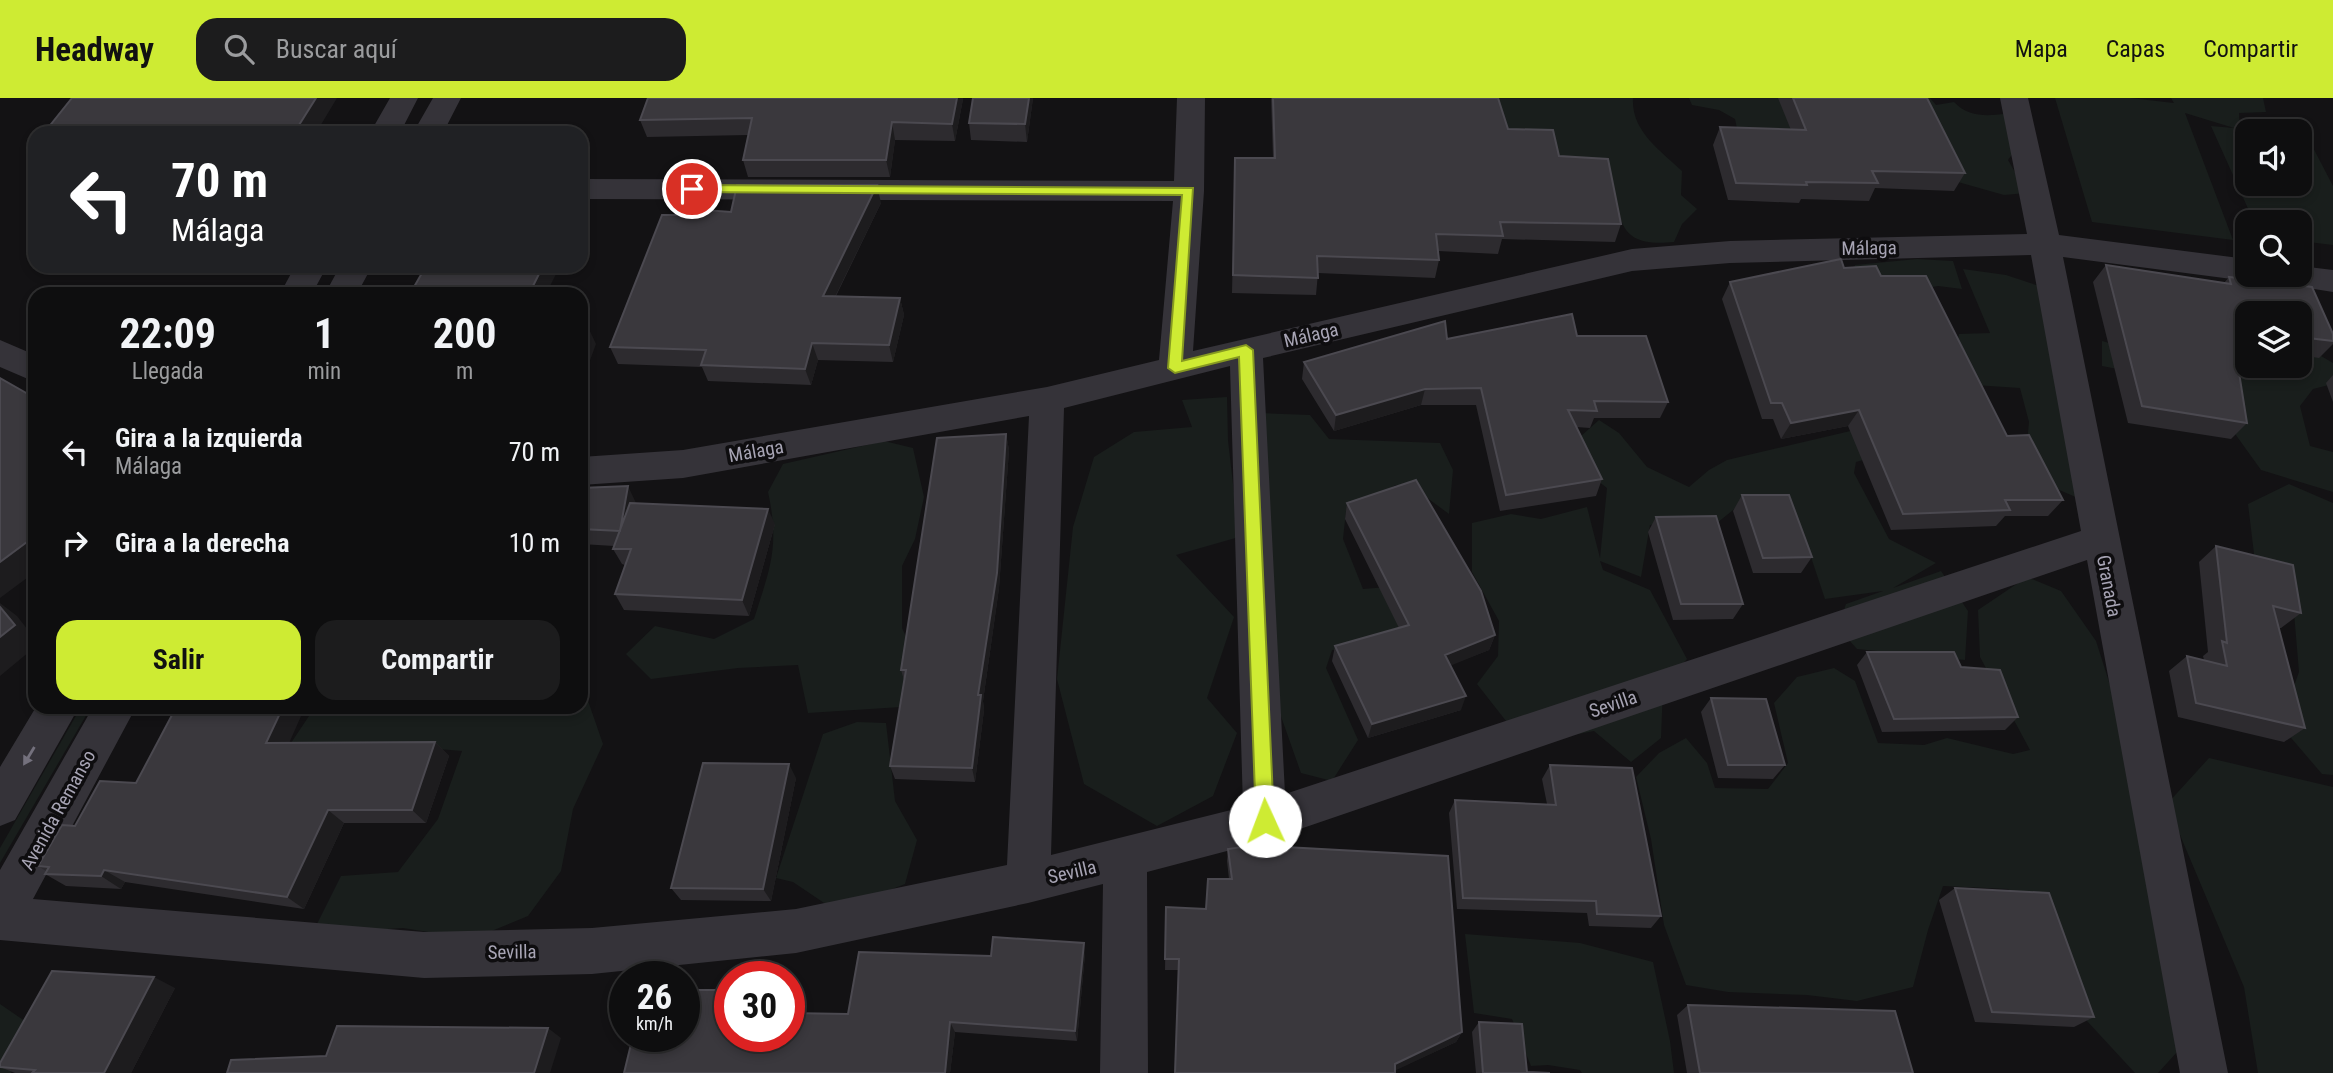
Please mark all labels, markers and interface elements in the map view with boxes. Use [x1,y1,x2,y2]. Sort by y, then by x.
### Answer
search box [196,18,686,81]
text: Headway [35,30,154,69]
icon: search [220,30,258,68]
text: Buscar aquí [276,34,397,64]
text: Mapa [2015,35,2068,63]
text: Capas [2106,35,2165,63]
text: Compartir [2203,35,2298,63]
map controls [2235,119,2312,378]
button: sound [2235,119,2312,196]
text: 70 m [171,152,268,209]
icon: left [56,154,147,245]
pin [662,159,722,219]
icon: arrive [673,170,711,208]
button: search [2235,210,2312,287]
text: Málaga [171,211,264,249]
street label: Málaga [1841,236,1897,260]
button: layers [2235,301,2312,378]
text: 22:09 [120,309,216,358]
text: 1 [314,309,335,358]
text: 200 [433,309,496,358]
street label: Málaga [1281,318,1341,352]
text: Llegada [132,358,204,385]
text: min [307,358,341,385]
text: m [456,358,473,385]
text: Gira a la izquierda [115,423,303,453]
icon: left [56,433,94,471]
street label: Málaga [727,435,785,467]
text: 70 m [509,437,560,467]
text: Málaga [115,453,182,480]
icon: right [56,524,94,562]
text: Gira a la derecha [115,528,289,558]
text: 10 m [509,528,560,558]
street label: Granada [2092,553,2126,619]
button: Salir [56,620,301,700]
button: Compartir [315,620,560,700]
street label: Sevilla [1586,685,1640,723]
street label: Avenida Remanso [16,746,100,874]
one-way arrow [23,747,35,766]
position arrow [1228,784,1302,858]
street label: Sevilla [1046,855,1098,889]
street label: Sevilla [487,940,537,964]
speed limit sign: 30 [714,961,805,1052]
text: 26 [637,977,672,1018]
text: km/h [636,1013,673,1034]

